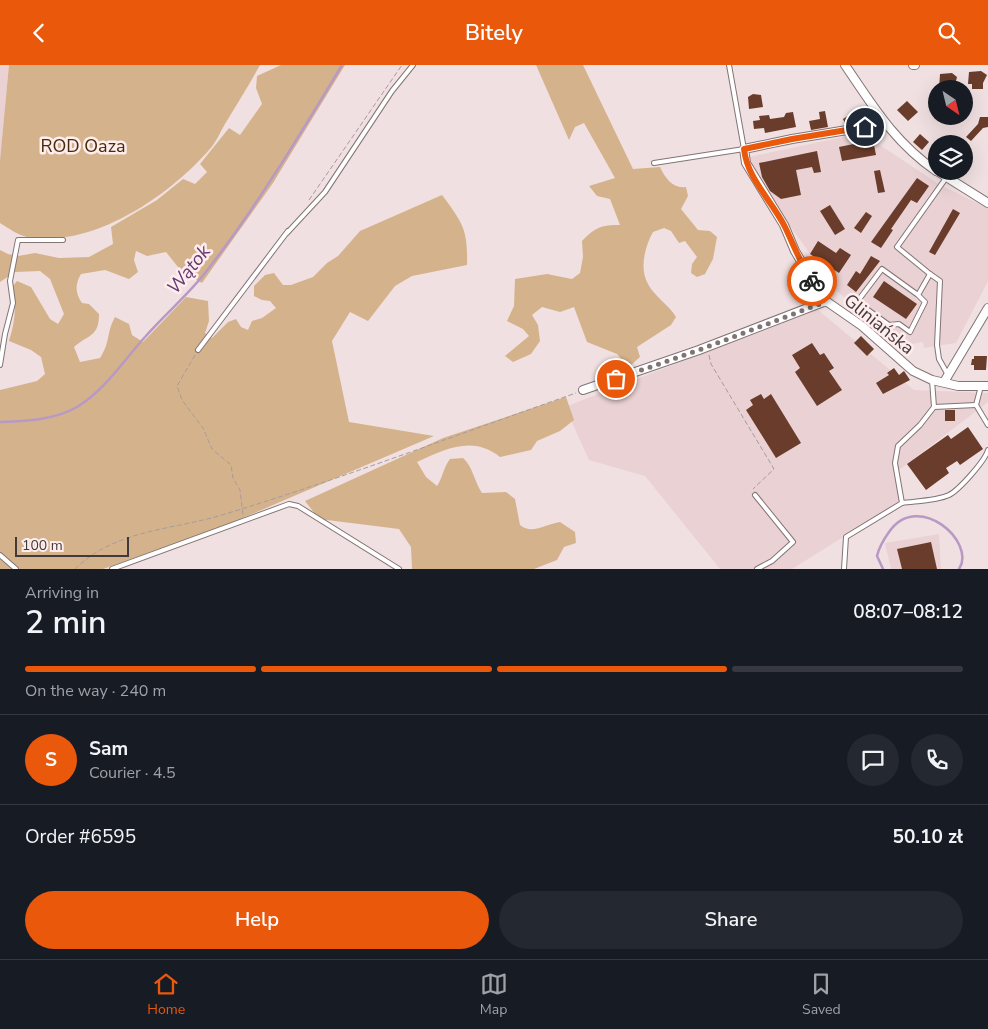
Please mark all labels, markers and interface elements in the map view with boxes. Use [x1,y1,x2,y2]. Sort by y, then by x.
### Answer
text: Bitely [465,18,523,48]
icon: back [25,19,53,47]
icon: search [935,19,963,47]
north arrow [928,80,972,125]
map controls [928,80,973,180]
pin [844,106,886,148]
icon: home [851,113,879,141]
park label: ROD Oaza [41,134,125,158]
button: layers [928,135,973,180]
water label: Wątok [161,239,217,300]
courier [787,256,837,306]
icon: bike [798,267,826,295]
street label: Gliniańska [839,288,919,360]
pin [595,358,637,400]
icon: bag [602,365,630,393]
scale bar [15,534,129,557]
text: 100 m [22,536,63,555]
text: Arriving in [25,582,99,604]
text: 08:07–08:12 [853,599,963,625]
text: 2 min [25,601,107,644]
text: On the way · 240 m [25,680,166,702]
button: chat [847,734,899,786]
button: phone [911,734,963,786]
text: Sam [89,736,128,762]
text: S [45,747,57,773]
text: Courier · 4.5 [89,762,175,784]
text: Order #6595 [25,824,136,850]
text: 50.10 zł [892,824,963,850]
button: Help [25,891,489,949]
button: Share [499,891,963,949]
tab: Home [147,970,185,1019]
tab: Map [480,970,508,1019]
tab: Saved [802,970,841,1019]

